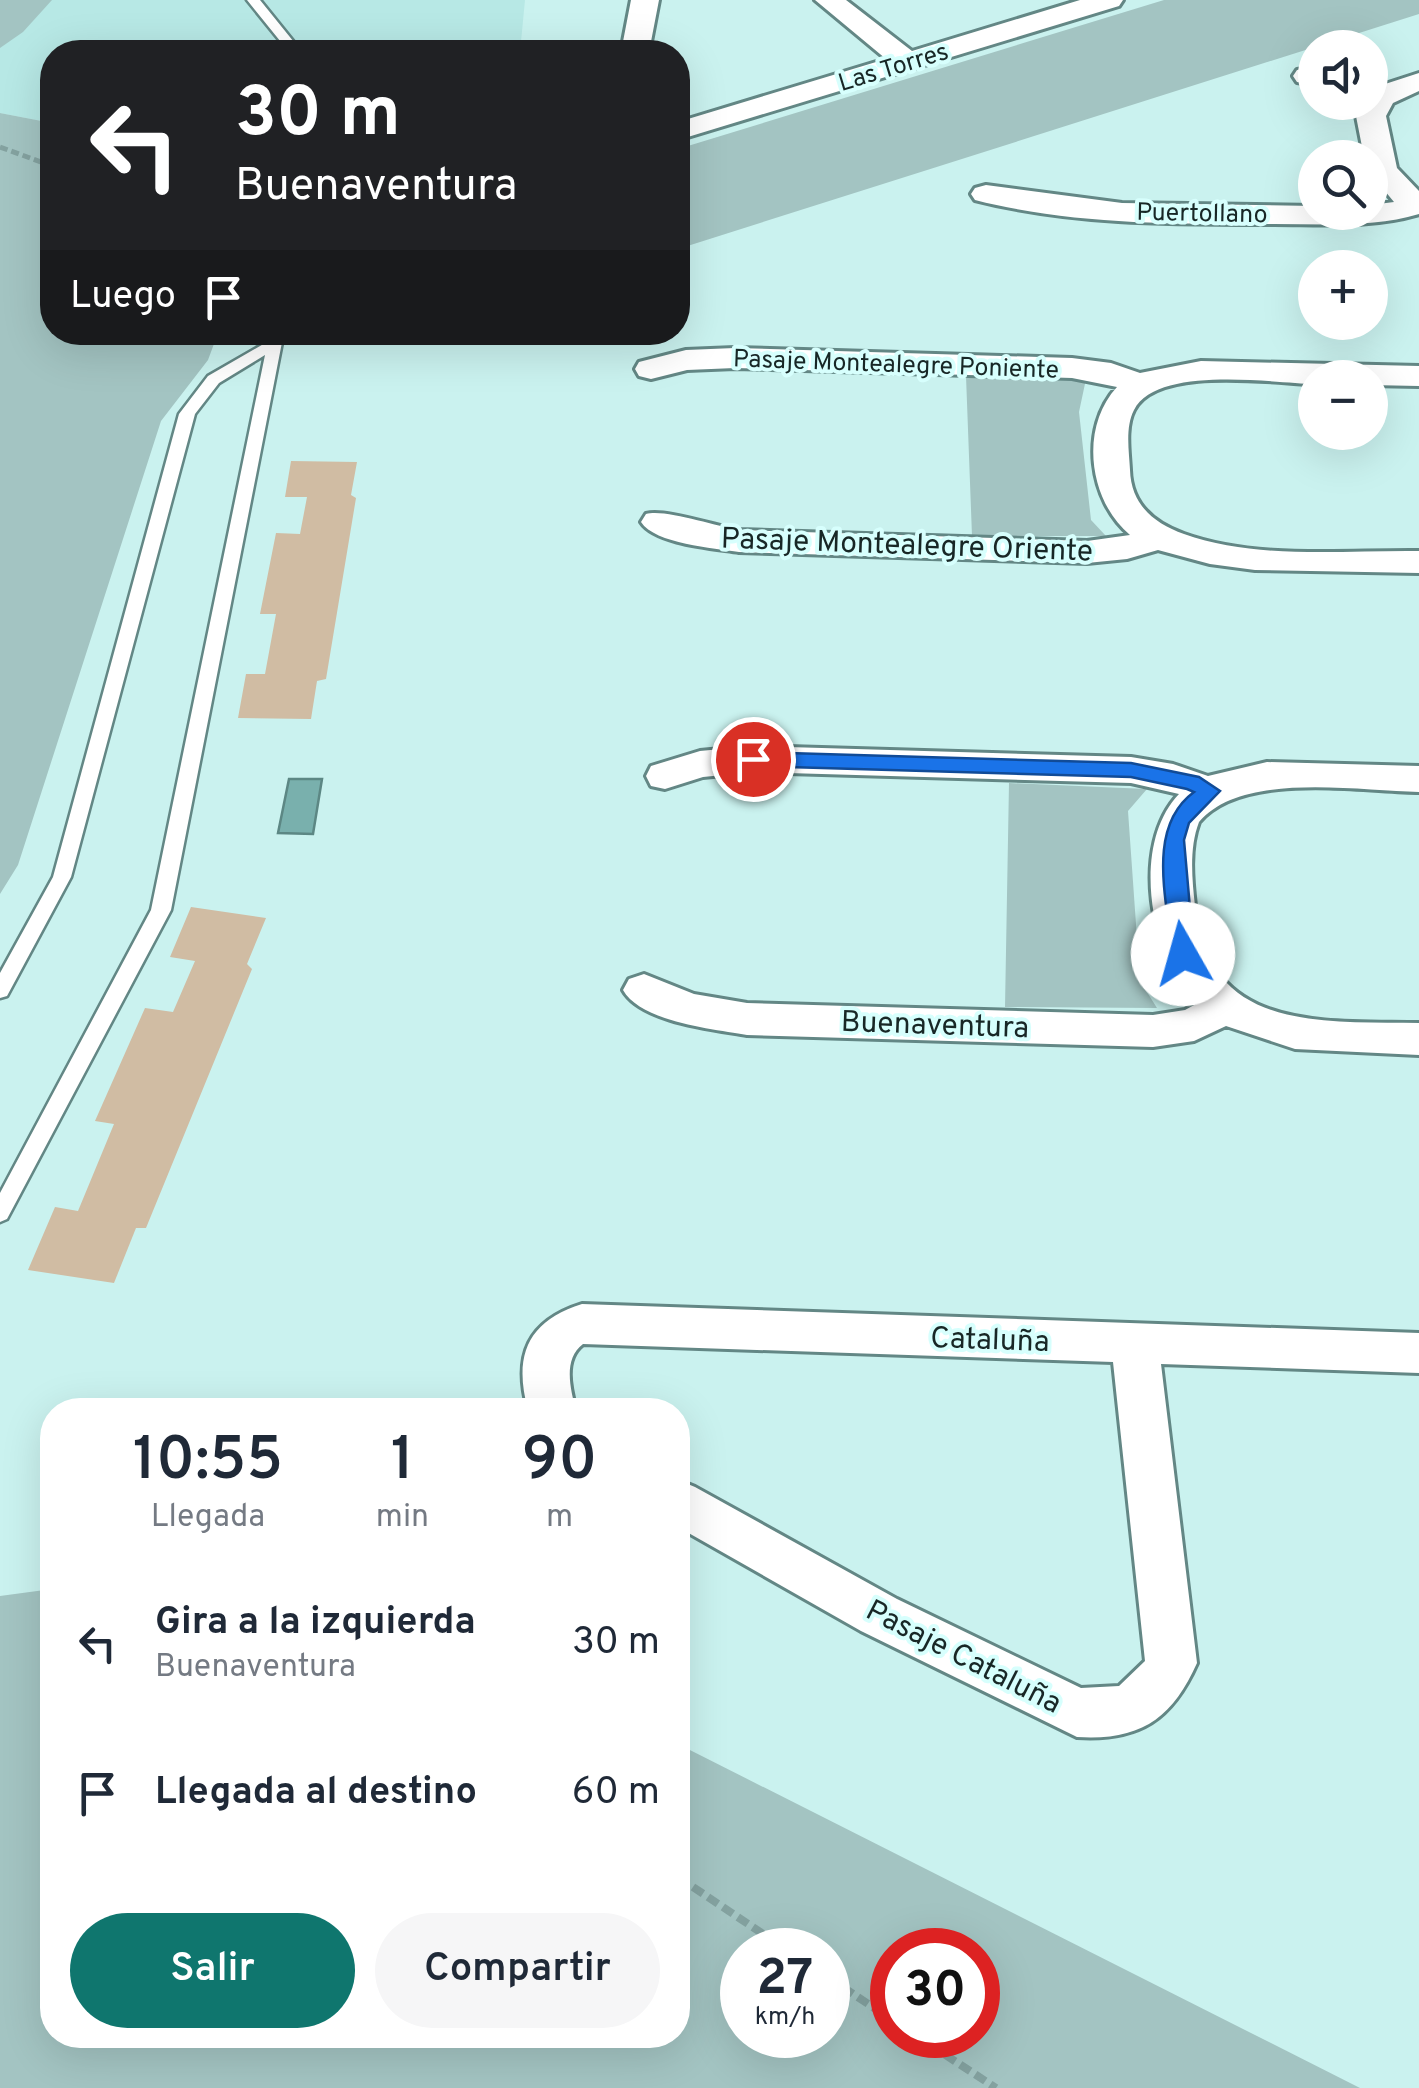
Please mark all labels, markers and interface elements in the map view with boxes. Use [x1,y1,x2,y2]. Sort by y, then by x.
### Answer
map controls [1298,30,1388,450]
button: sound [1298,30,1388,120]
street label: Las Torres [835,37,953,101]
text: 30 m [235,72,401,161]
icon: left [70,80,200,210]
button: search [1298,140,1388,230]
text: Buenaventura [235,159,517,216]
street label: Puertollano [1136,198,1268,232]
button: + [1298,250,1388,340]
icon: arrive [196,270,251,325]
text: Luego [70,273,176,322]
street label: Pasaje Montealegre Poniente [732,344,1059,388]
button: − [1298,360,1388,450]
street label: Pasaje Montealegre Oriente [720,522,1094,571]
pin [711,717,796,802]
icon: arrive [726,732,781,787]
position arrow [1131,902,1235,1006]
street label: Buenaventura [840,1005,1030,1048]
street label: Cataluña [930,1321,1050,1362]
text: 10:55 [133,1425,283,1501]
text: 1 [391,1425,414,1501]
text: 90 [522,1425,597,1501]
text: Llegada [151,1498,265,1538]
text: min [376,1498,429,1538]
text: m [546,1498,573,1538]
street label: Pasaje Cataluña [859,1593,1067,1723]
text: Gira a la izquierda [155,1599,476,1648]
icon: left [70,1616,125,1671]
text: 30 m [572,1619,660,1668]
text: Buenaventura [155,1648,356,1688]
icon: arrive [70,1766,125,1821]
text: Llegada al destino [155,1769,477,1818]
text: 60 m [572,1769,660,1818]
button: Salir [70,1913,355,2028]
button: Compartir [375,1913,660,2028]
speed limit sign: 30 [870,1928,1000,2058]
text: 27 [757,1949,813,2012]
text: km/h [755,2002,815,2034]

